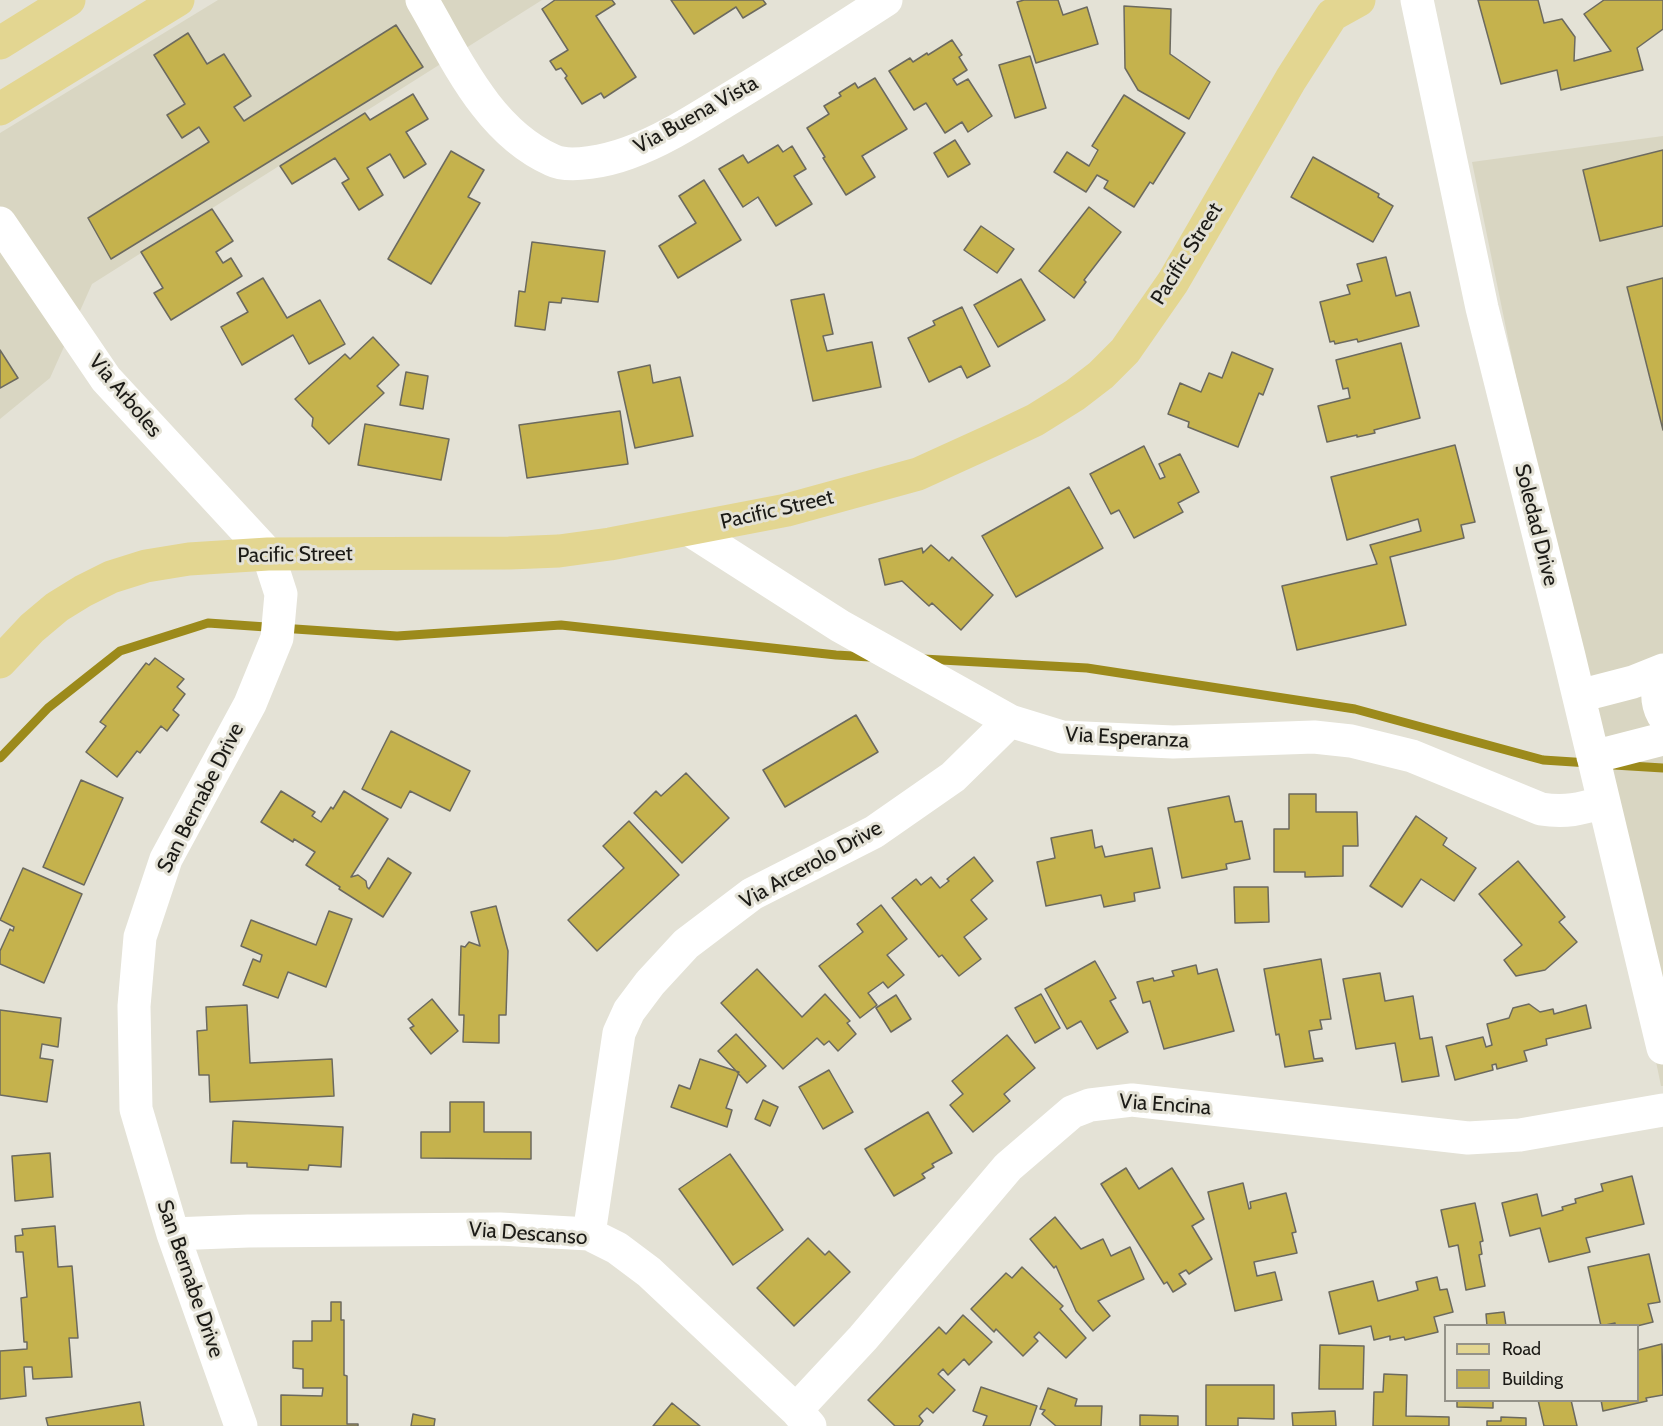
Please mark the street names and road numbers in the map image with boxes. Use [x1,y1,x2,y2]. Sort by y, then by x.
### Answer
street label: Via Buena Vista [630,71,762,159]
street label: Pacific Street [1146,198,1228,310]
street label: Via Arboles [83,350,167,442]
street label: Soledad Drive [1509,461,1563,589]
street label: Pacific Street [718,485,836,535]
street label: Pacific Street [237,541,353,569]
street label: San Bernabe Drive [152,719,250,877]
street label: Via Esperanza [1064,722,1190,754]
street label: Via Arcerolo Drive [736,816,886,914]
street label: Via Encina [1118,1089,1212,1121]
street label: San Bernabe Drive [151,1197,229,1361]
street label: Via Descanso [468,1217,588,1251]

